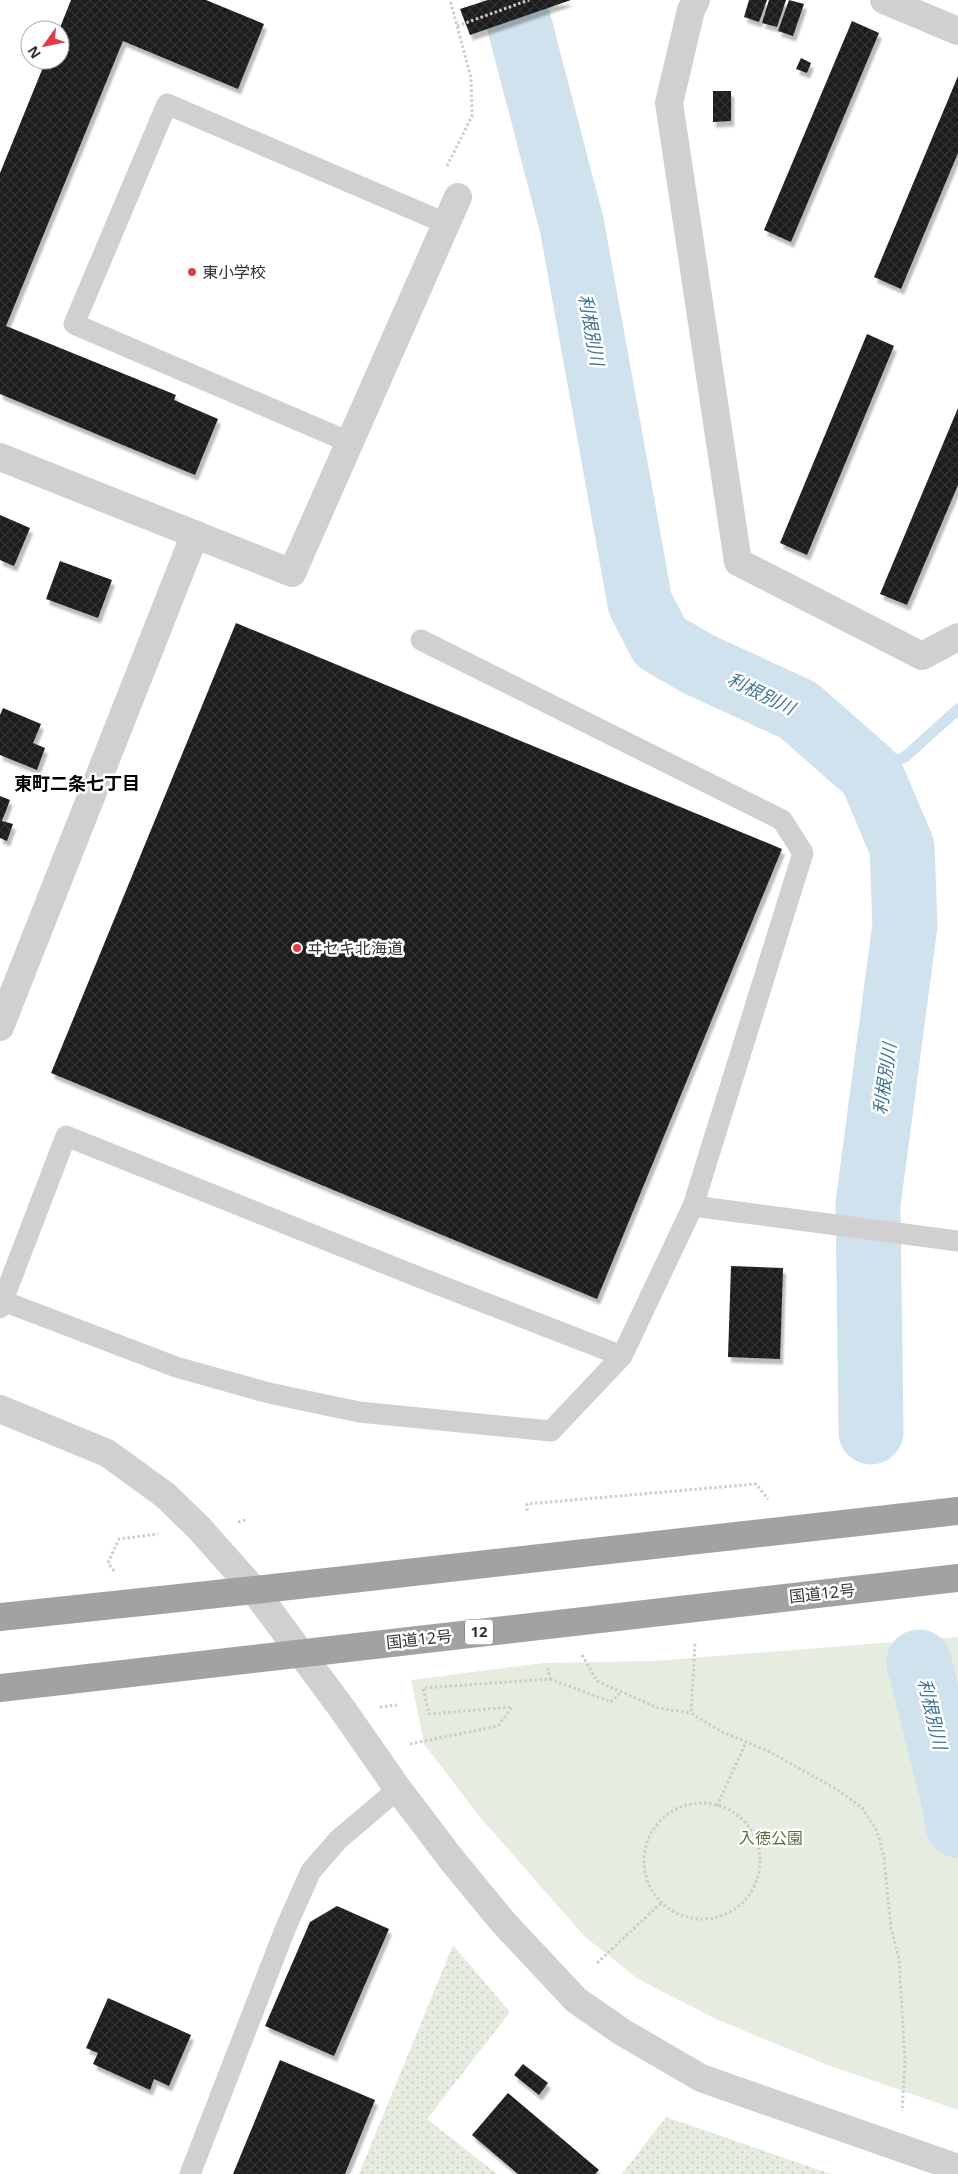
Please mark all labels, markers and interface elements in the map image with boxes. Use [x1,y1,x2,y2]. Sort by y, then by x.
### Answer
north arrow [20,20,70,70]
text: N [23,42,45,62]
place label: 東小学校 [202,261,266,283]
marker: 東小学校 [186,266,198,278]
water label: 利根別川 [574,292,610,369]
water label: 利根別川 [724,667,801,721]
district label: 東町二条七丁目 [14,771,140,795]
place label: ヰセキ北海道 [307,937,403,959]
marker: ヰセキ北海道 [291,942,303,954]
water label: 利根別川 [867,1040,901,1116]
street label: 国道12号 [788,1579,856,1607]
road number: 12 [465,1620,493,1644]
street label: 国道12号 [385,1625,453,1653]
water label: 利根別川 [913,1676,953,1754]
park label: 入徳公園 [739,1827,803,1849]

